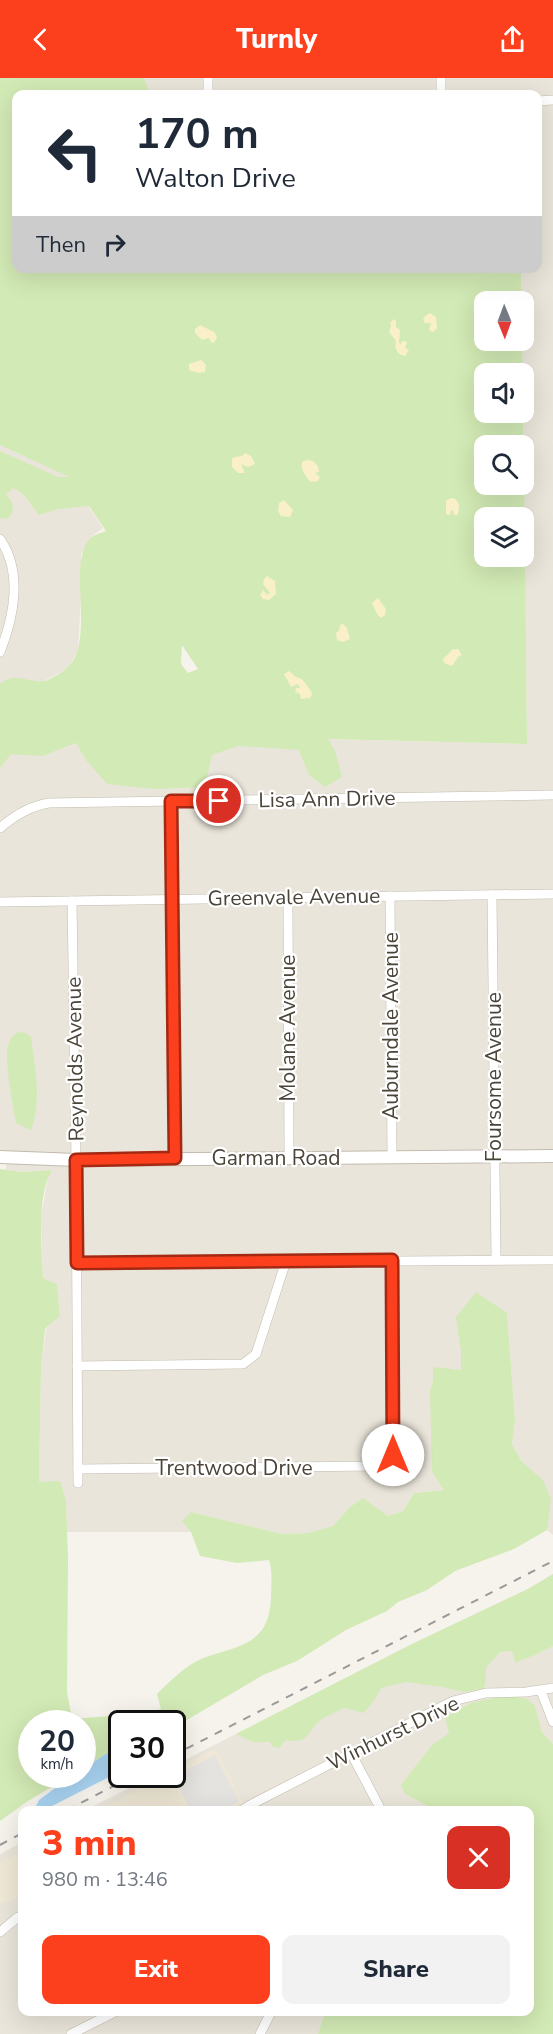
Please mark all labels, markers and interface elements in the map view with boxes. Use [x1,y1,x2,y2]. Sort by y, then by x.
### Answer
text: Turnly [236,21,317,58]
icon: back [24,23,57,56]
icon: share [496,23,529,56]
text: 170 m [135,106,259,163]
icon: left [36,114,114,192]
text: Walton Drive [135,160,296,197]
icon: right [98,228,131,261]
text: Then [36,230,86,260]
north arrow [474,291,534,351]
map controls [474,291,534,567]
button: sound [474,363,534,423]
button: search [474,435,534,495]
button: layers [474,507,534,567]
pin [193,775,244,826]
icon: arrive [202,784,235,817]
street label: Lisa Ann Drive [258,784,396,814]
street label: Greenvale Avenue [207,881,381,913]
street label: Auburndale Avenue [377,932,405,1120]
street label: Molane Avenue [274,955,302,1101]
street label: Reynolds Avenue [60,976,90,1142]
street label: Foursome Avenue [480,992,508,1162]
street label: Garman Road [211,1144,341,1172]
position arrow [361,1423,425,1487]
street label: Trentwood Drive [155,1454,313,1482]
street label: Winhurst Drive [322,1689,464,1777]
speed limit sign: 30 [108,1710,186,1788]
text: 20 [39,1721,75,1762]
text: km/h [40,1754,74,1774]
text: 3 min [42,1819,137,1868]
button: close [447,1826,510,1889]
text: 980 m · 13:46 [42,1866,168,1893]
button: Exit [42,1935,270,2004]
button: Share [282,1935,510,2004]

